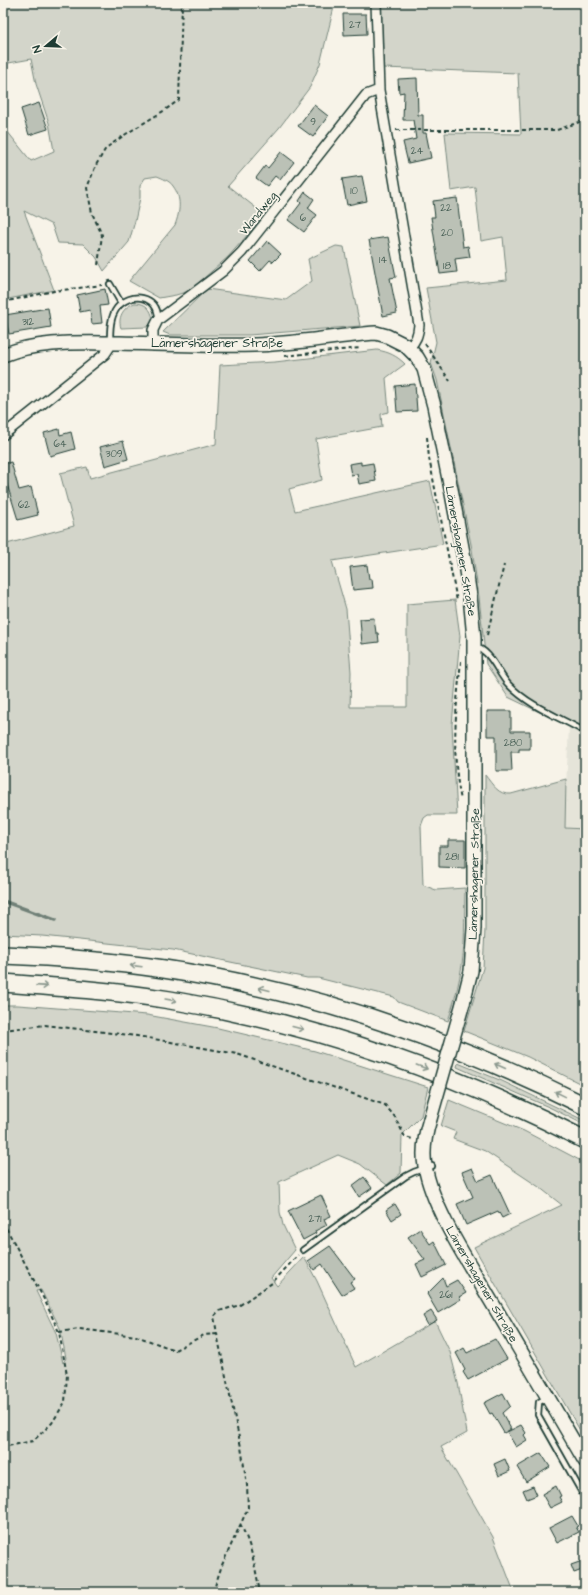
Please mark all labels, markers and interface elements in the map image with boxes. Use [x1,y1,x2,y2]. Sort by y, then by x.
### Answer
house number: 27 [349,18,361,32]
north arrow [26,26,66,66]
text: N [29,43,45,55]
house number: 9 [310,115,316,129]
house number: 24 [411,144,423,158]
house number: 10 [350,184,358,198]
street label: Wandweg [235,188,282,239]
house number: 22 [440,201,452,215]
house number: 6 [300,211,307,225]
house number: 20 [441,226,453,240]
house number: 14 [379,253,387,267]
house number: 18 [443,259,451,273]
house number: 312 [22,315,34,329]
street label: Lämershagener Straße [151,335,283,353]
house number: 64 [53,437,67,451]
house number: 309 [105,447,123,461]
street label: Lämershagener Straße [440,485,480,618]
house number: 62 [18,498,30,512]
house number: 280 [504,736,522,750]
street label: Lämershagener Straße [465,807,485,940]
house number: 281 [445,850,459,864]
one-way arrow [130,962,143,969]
one-way arrow [35,983,48,990]
one-way arrow [258,985,271,992]
one-way arrow [164,997,177,1005]
one-way arrow [291,1025,304,1032]
one-way arrow [494,1062,506,1069]
one-way arrow [415,1064,427,1072]
one-way arrow [555,1090,567,1097]
house number: 271 [308,1212,322,1226]
street label: Lämershagener Straße [440,1223,522,1347]
house number: 261 [439,1288,453,1302]

